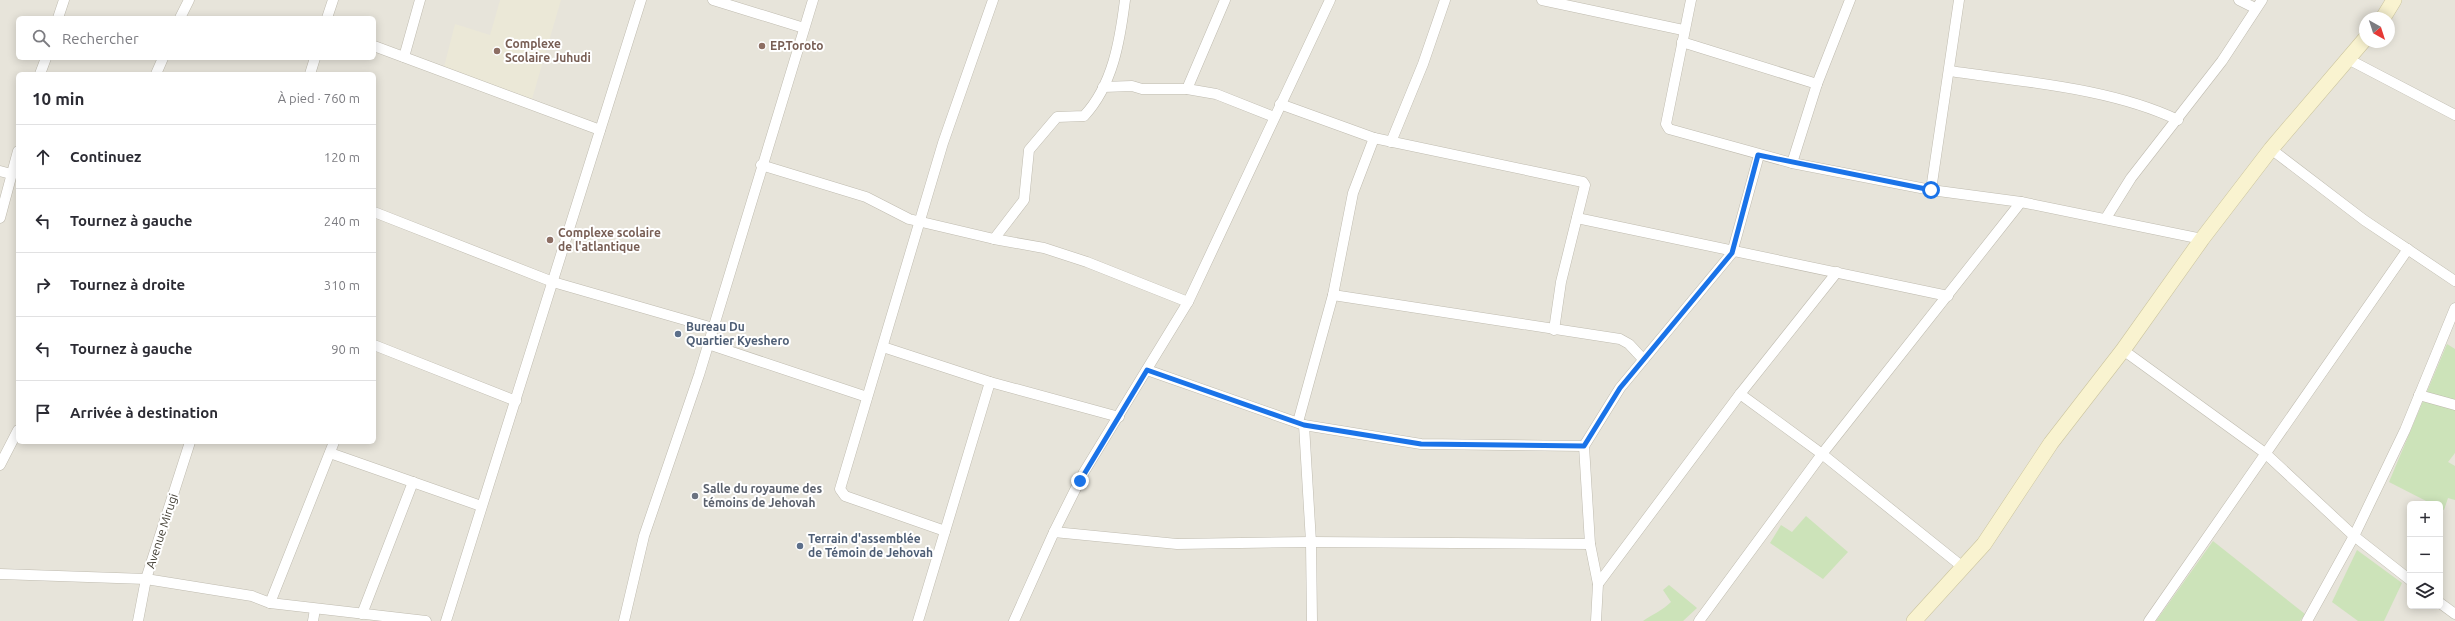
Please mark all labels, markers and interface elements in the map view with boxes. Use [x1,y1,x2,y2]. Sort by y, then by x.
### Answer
north arrow [2359,12,2395,48]
search box [16,16,376,60]
icon: search [30,27,52,49]
text: Rechercher [62,30,139,47]
place label: Complexe Scolaire Juhudi [505,37,591,64]
place label: EP.Toroto [770,39,823,52]
marker: EP.Toroto [757,41,767,51]
marker: Complexe Scolaire Juhudi [492,46,502,56]
text: 10 min [32,89,85,108]
text: À pied · 760 m [278,91,360,105]
icon: ahead [32,146,54,168]
text: Continuez [70,148,141,165]
text: 120 m [324,150,360,164]
route start [1922,181,1940,199]
icon: left [32,210,54,232]
text: Tournez à gauche [70,212,193,229]
text: 240 m [324,214,360,228]
place label: Complexe scolaire de l'atlantique [558,226,661,253]
marker: Complexe scolaire de l'atlantique [545,235,555,245]
icon: right [32,274,54,296]
text: Tournez à droite [70,276,185,293]
text: 310 m [324,278,360,292]
place label: Bureau Du Quartier Kyeshero [686,320,789,347]
marker: Bureau Du Quartier Kyeshero [673,329,683,339]
icon: left [32,338,54,360]
text: Tournez à gauche [70,340,193,357]
text: 90 m [331,342,360,356]
icon: arrive [32,402,54,424]
text: Arrivée à destination [70,404,218,421]
route end [1071,472,1089,490]
place label: Salle du royaume des témoins de Jehovah [703,482,822,509]
marker: Salle du royaume des témoins de Jehovah [690,491,700,501]
street label: Avenue Mirugi [143,492,180,570]
map controls [2407,501,2443,609]
button: + [2407,501,2443,537]
place label: Terrain d'assemblée de Témoin de Jehovah [808,532,933,559]
button: − [2407,537,2443,573]
marker: Terrain d'assemblée de Témoin de Jehovah [795,541,805,551]
button: layers [2407,573,2443,609]

